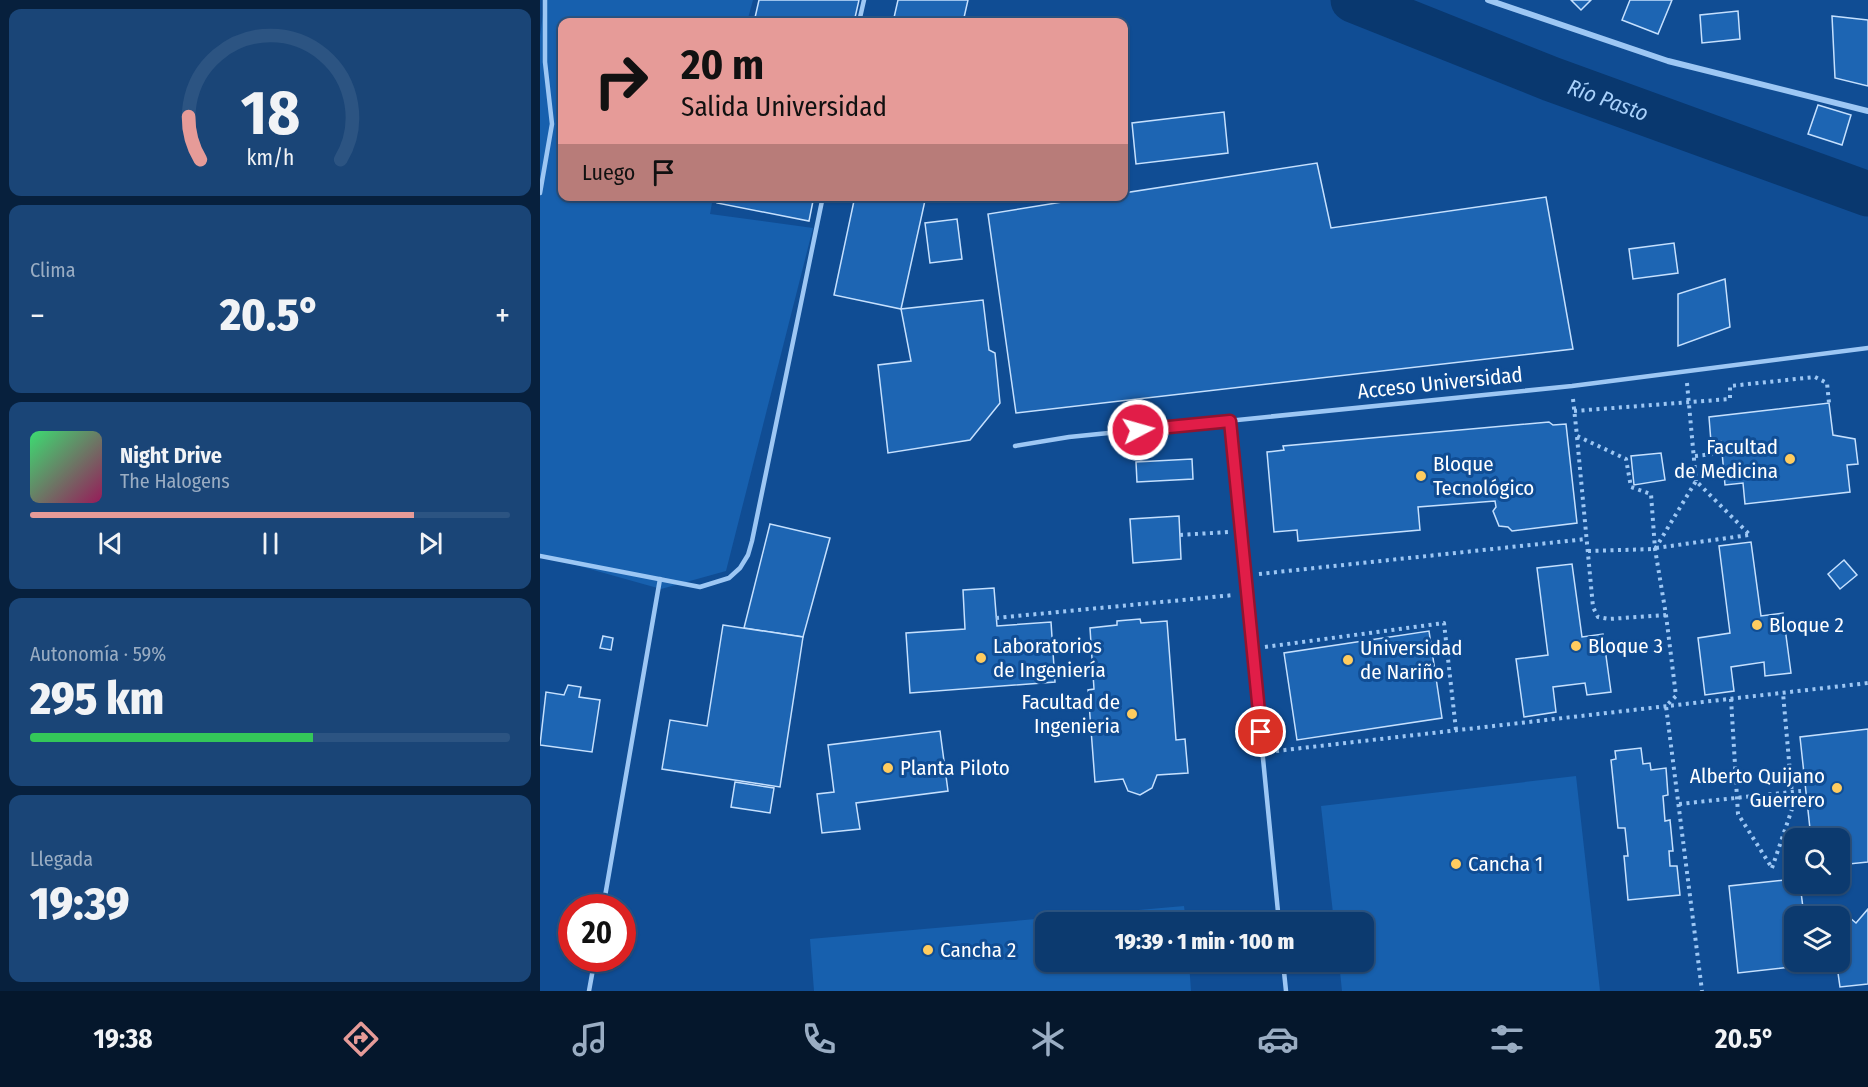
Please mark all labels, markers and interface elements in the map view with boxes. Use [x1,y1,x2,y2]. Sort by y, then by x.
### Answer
text: 20 m [681,40,764,90]
icon: right [582,42,660,120]
water label: Río Pasto [1564,73,1652,127]
text: 18 [240,76,300,151]
text: Salida Universidad [681,91,887,123]
text: km/h [246,145,294,171]
icon: arrive [647,156,680,189]
text: Luego [582,159,635,186]
text: Clima [30,258,75,282]
text: 20.5° [220,288,320,342]
text: − [30,296,45,336]
text: + [495,296,510,336]
street label: Acceso Universidad [1356,361,1524,405]
position arrow [1106,398,1170,462]
place label: Facultad de Medicina [1674,434,1778,484]
text: Night Drive [120,442,222,469]
place label: Bloque Tecnológico [1433,451,1534,501]
marker: Facultad de Medicina [1783,452,1797,466]
text: The Halogens [120,469,230,493]
marker: Bloque Tecnológico [1414,469,1428,483]
icon: previous [94,527,127,560]
icon: pause [254,527,287,560]
icon: next [414,527,447,560]
place label: Bloque 2 [1769,612,1844,638]
marker: Bloque 2 [1750,618,1764,632]
place label: Laboratorios de Ingeniería [993,633,1106,683]
place label: Bloque 3 [1588,633,1663,659]
place label: Universidad de Nariño [1360,635,1462,685]
marker: Bloque 3 [1569,639,1583,653]
text: Autonomía · 59% [30,642,166,666]
marker: Laboratorios de Ingeniería [974,651,988,665]
marker: Universidad de Nariño [1341,653,1355,667]
text: 295 km [30,672,164,726]
place label: Facultad de Ingenieria [1022,689,1120,739]
pin [1235,706,1286,757]
marker: Facultad de Ingenieria [1125,707,1139,721]
icon: arrive [1244,715,1277,748]
place label: Planta Piloto [900,755,1010,781]
marker: Planta Piloto [881,761,895,775]
place label: Alberto Quijano Guerrero [1690,763,1825,813]
marker: Alberto Quijano Guerrero [1830,781,1844,795]
map controls [1784,828,1850,972]
button: search [1784,828,1850,894]
text: Llegada [30,847,93,871]
place label: Cancha 1 [1468,851,1543,877]
marker: Cancha 1 [1449,857,1463,871]
text: 19:39 [30,877,129,931]
speed limit sign: 20 [558,894,636,972]
button: layers [1784,906,1850,972]
text: 19:39 · 1 min · 100 m [1115,928,1294,955]
place label: Cancha 2 [940,937,1016,963]
marker: Cancha 2 [921,943,935,957]
icon: directions [340,1018,382,1060]
icon: music [569,1018,611,1060]
icon: phone [798,1018,840,1060]
icon: climate [1027,1018,1069,1060]
icon: car [1257,1018,1299,1060]
icon: filters [1486,1018,1528,1060]
text: 19:38 [94,1023,153,1055]
text: 20.5° [1715,1023,1774,1055]

